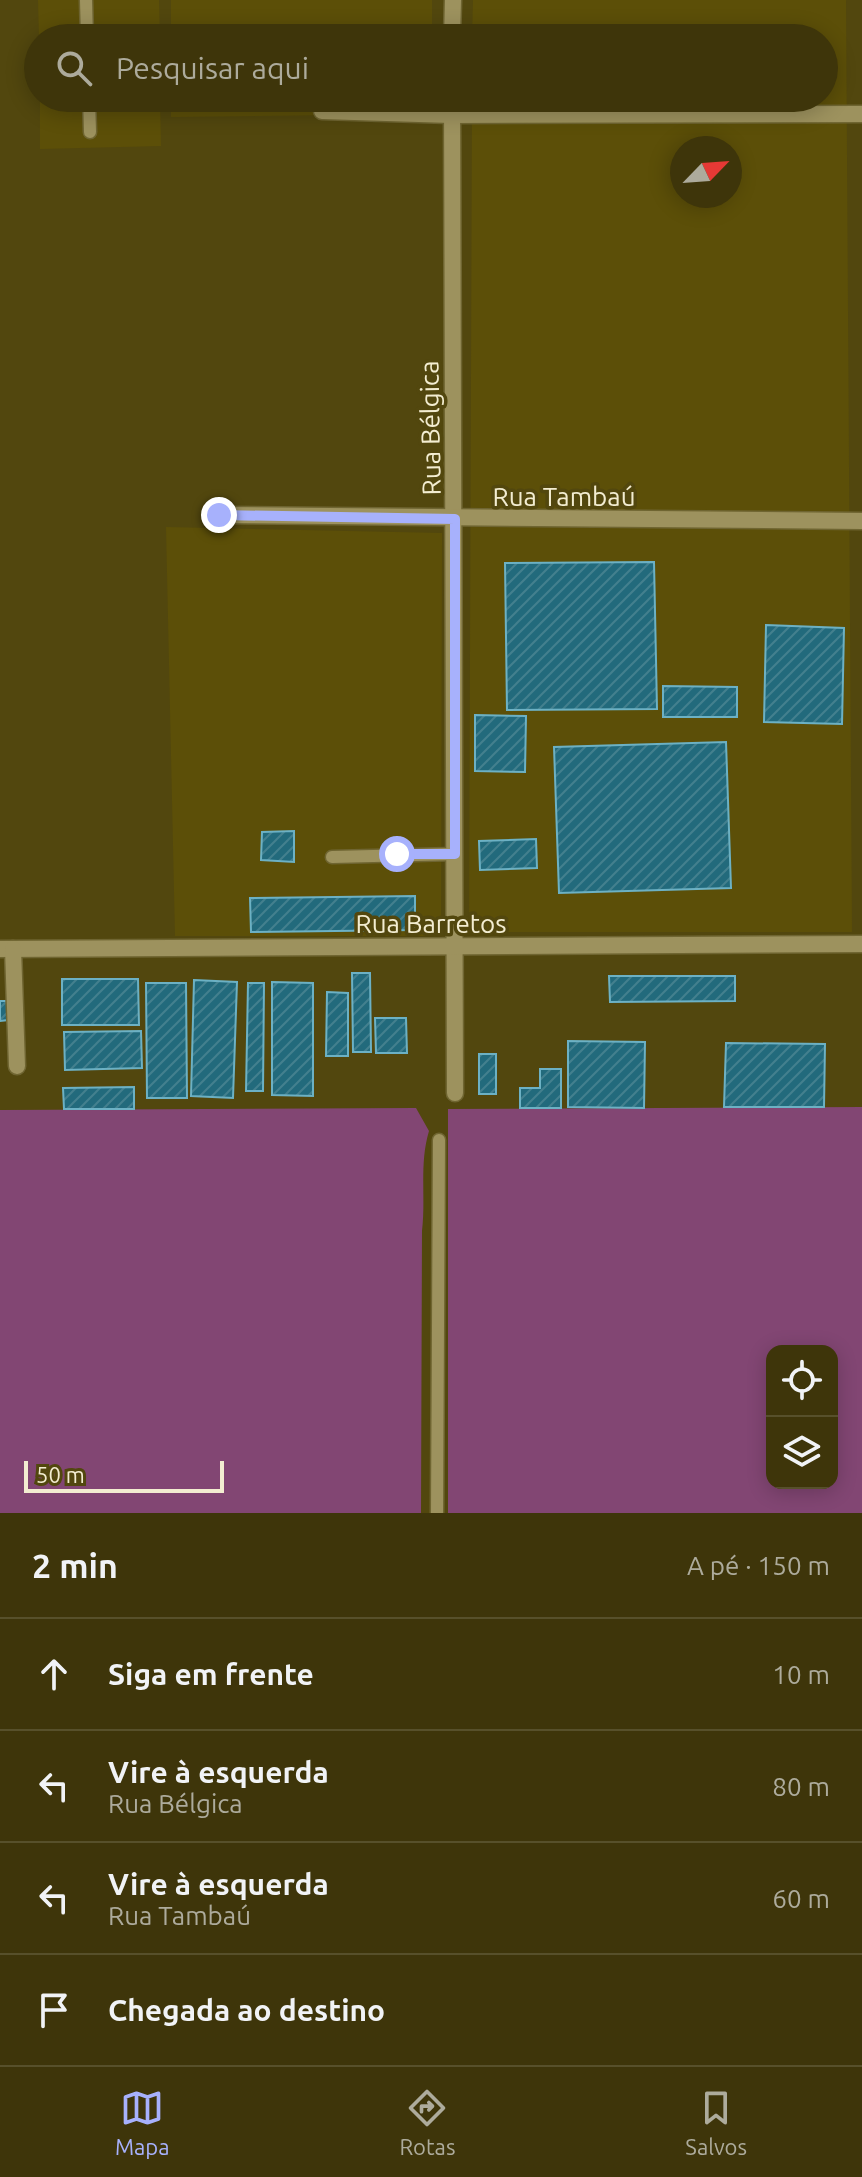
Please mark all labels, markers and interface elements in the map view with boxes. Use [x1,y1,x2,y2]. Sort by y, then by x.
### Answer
search box [24,24,838,112]
icon: search [52,46,96,90]
text: Pesquisar aqui [116,51,309,85]
north arrow [670,136,742,208]
street label: Rua Bélgica [414,360,446,496]
street label: Rua Tambaú [492,482,636,511]
route end [201,497,237,533]
route start [379,836,415,872]
street label: Rua Barretos [356,909,506,938]
map controls [766,1345,838,1489]
button: locate [766,1345,838,1417]
button: layers [766,1417,838,1489]
scale bar [24,1457,224,1493]
text: 50 m [36,1462,85,1487]
text: 2 min [32,1546,118,1584]
text: A pé · 150 m [687,1551,830,1580]
icon: ahead [32,1652,76,1696]
text: Siga em frente [108,1657,314,1691]
text: 10 m [772,1660,830,1689]
text: Vire à esquerda [108,1755,329,1789]
icon: left [32,1764,76,1808]
text: 80 m [772,1772,830,1801]
text: Rua Bélgica [108,1789,243,1818]
text: Vire à esquerda [108,1867,329,1901]
icon: left [32,1876,76,1920]
text: 60 m [772,1884,830,1913]
text: Rua Tambaú [108,1901,251,1930]
icon: arrive [32,1988,76,2032]
text: Chegada ao destino [108,1993,385,2027]
tab: Mapa [115,2086,170,2159]
tab: Rotas [399,2086,455,2159]
tab: Salvos [685,2086,747,2159]

